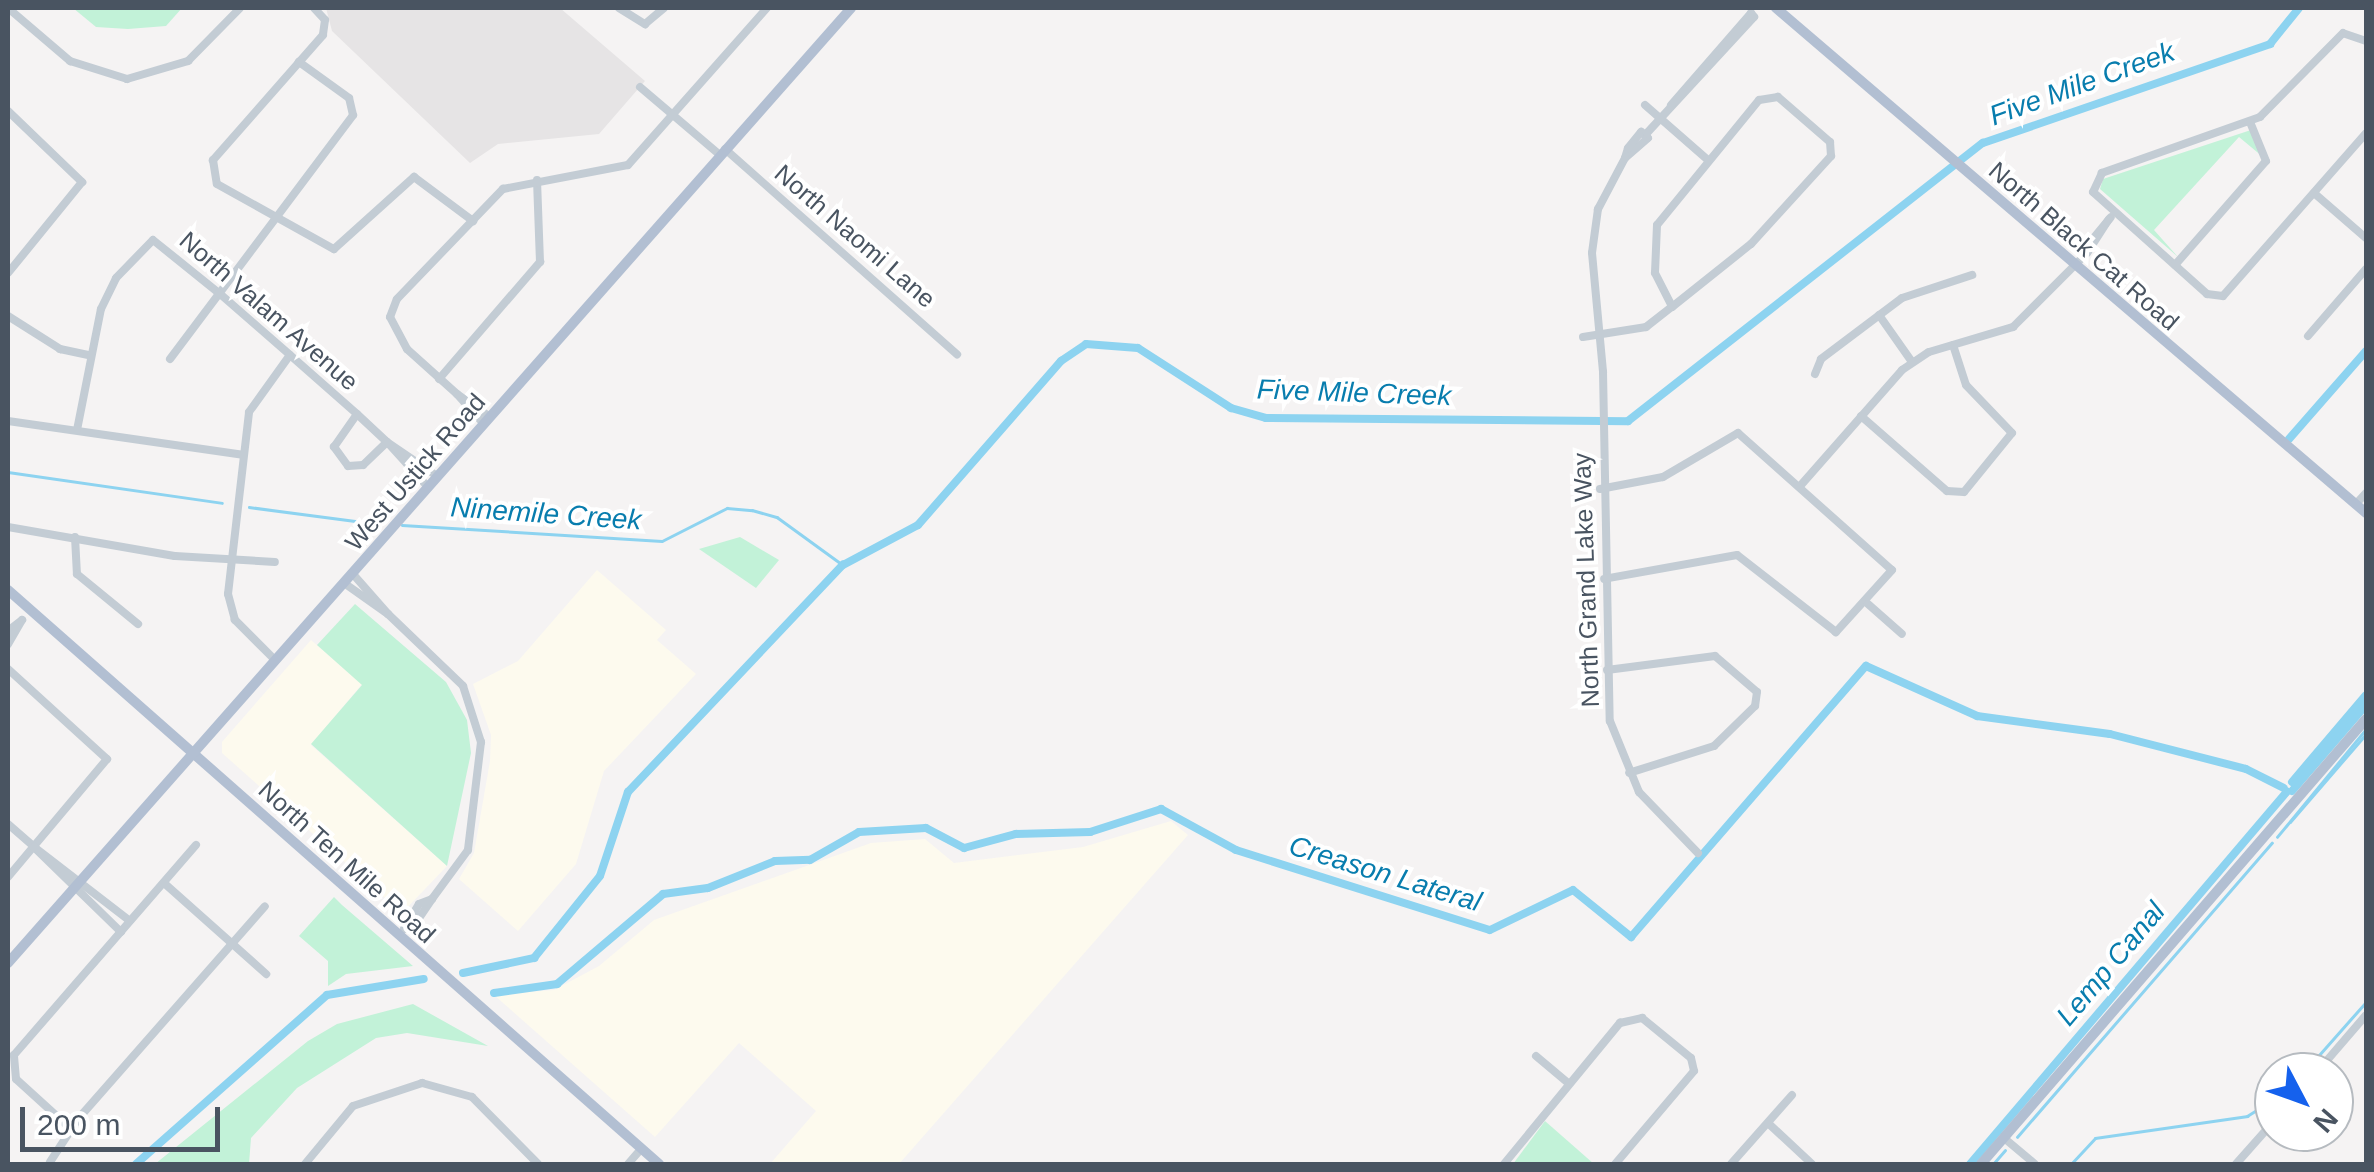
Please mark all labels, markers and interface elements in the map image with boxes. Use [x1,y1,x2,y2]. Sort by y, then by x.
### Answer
water label: Five Mile Creek [1985,35,2179,133]
street label: North Black Cat Road [1983,155,2185,337]
street label: North Naomi Lane [769,158,941,314]
street label: North Valam Avenue [173,225,365,397]
water label: Five Mile Creek [1256,373,1452,413]
street label: West Ustick Road [339,387,491,557]
street label: North Grand Lake Way [1567,452,1605,708]
water label: Ninemile Creek [449,491,643,537]
street label: North Ten Mile Road [252,775,442,949]
water label: Creason Lateral [1285,829,1485,919]
water label: Lemp Canal [2050,895,2172,1033]
north arrow [2254,1052,2354,1152]
scale bar [25,1087,225,1149]
text: N [2307,1103,2344,1138]
text: 200 m [37,1108,120,1141]

